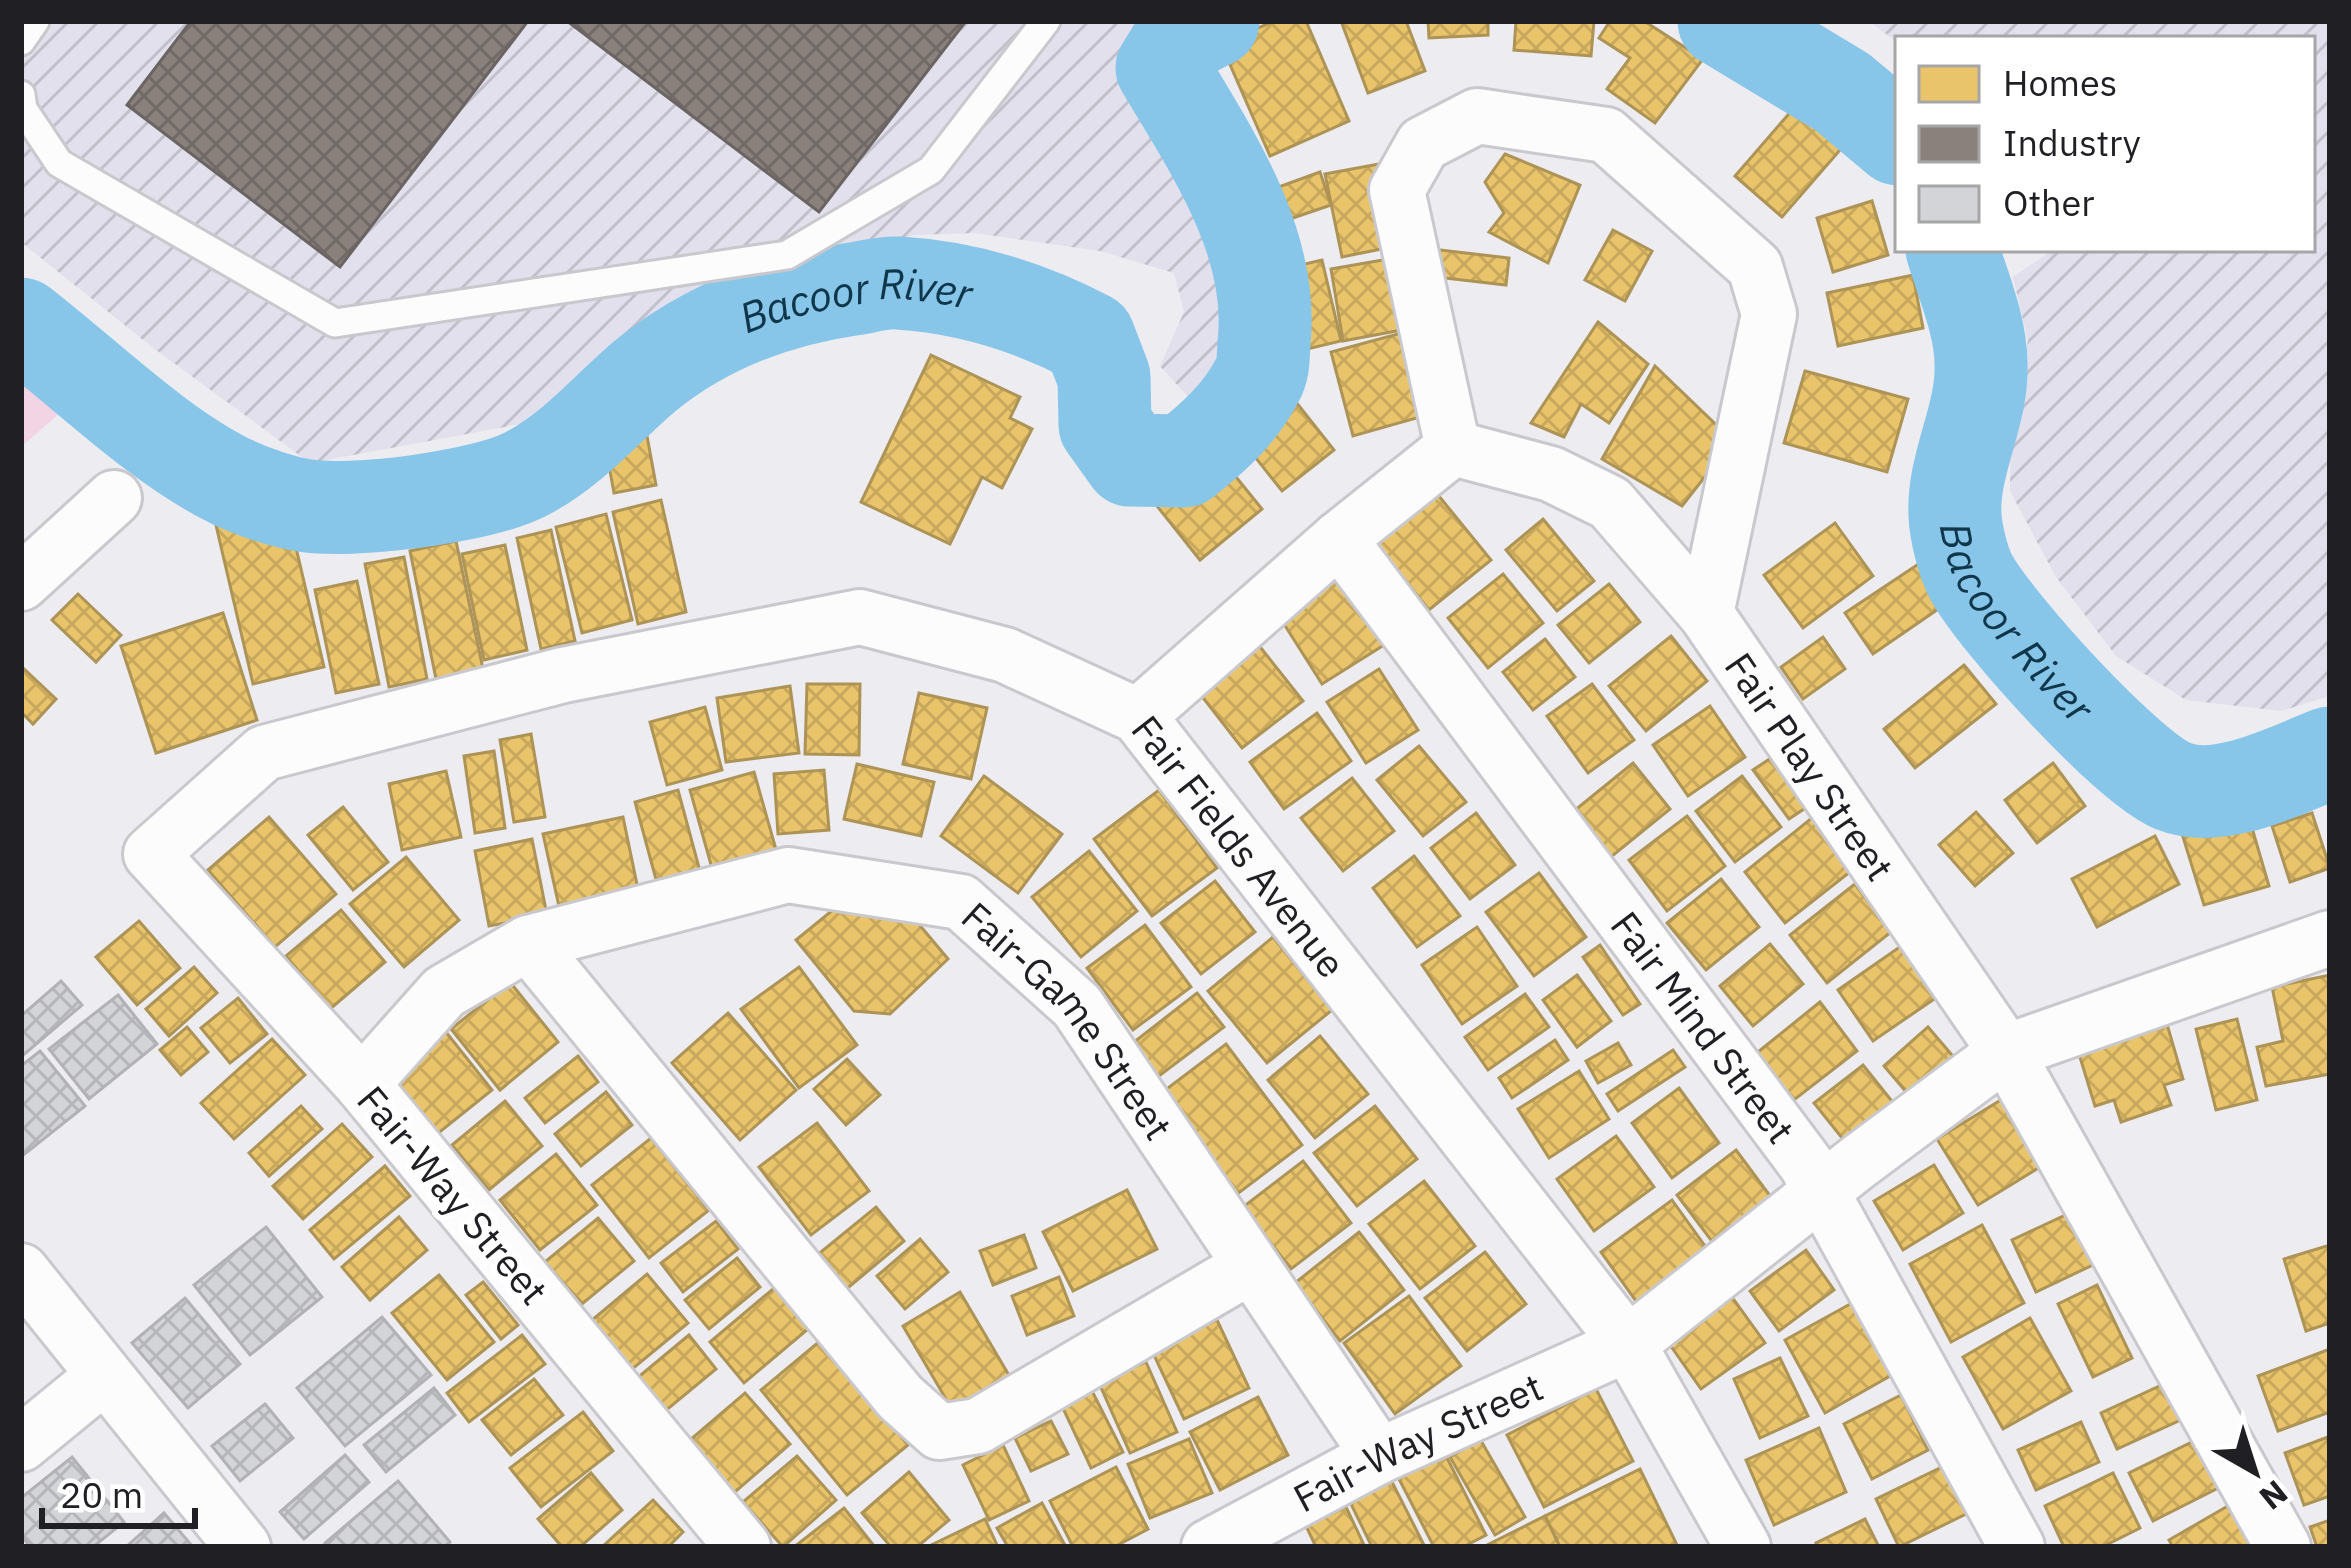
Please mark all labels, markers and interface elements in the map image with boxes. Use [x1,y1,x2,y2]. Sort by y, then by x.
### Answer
legend [1895,36,2315,252]
text: Homes [2003,59,2117,106]
text: Industry [2003,119,2141,166]
text: Other [2003,179,2095,226]
water label: Bacoor River [731,255,979,345]
water label: Bacoor River [1928,517,2107,735]
street label: Fair Play Street [1714,642,1906,890]
street label: Fair Fields Avenue [1121,705,1358,987]
street label: Fair-Game Street [952,890,1185,1149]
street label: Fair Mind Street [1600,901,1807,1153]
street label: Fair-Way Street [347,1075,559,1315]
street label: Fair-Way Street [1284,1360,1550,1523]
north arrow [2195,1412,2315,1532]
scale bar [42,1454,195,1528]
text: 20 m [60,1471,143,1518]
text: N [2251,1471,2297,1520]

